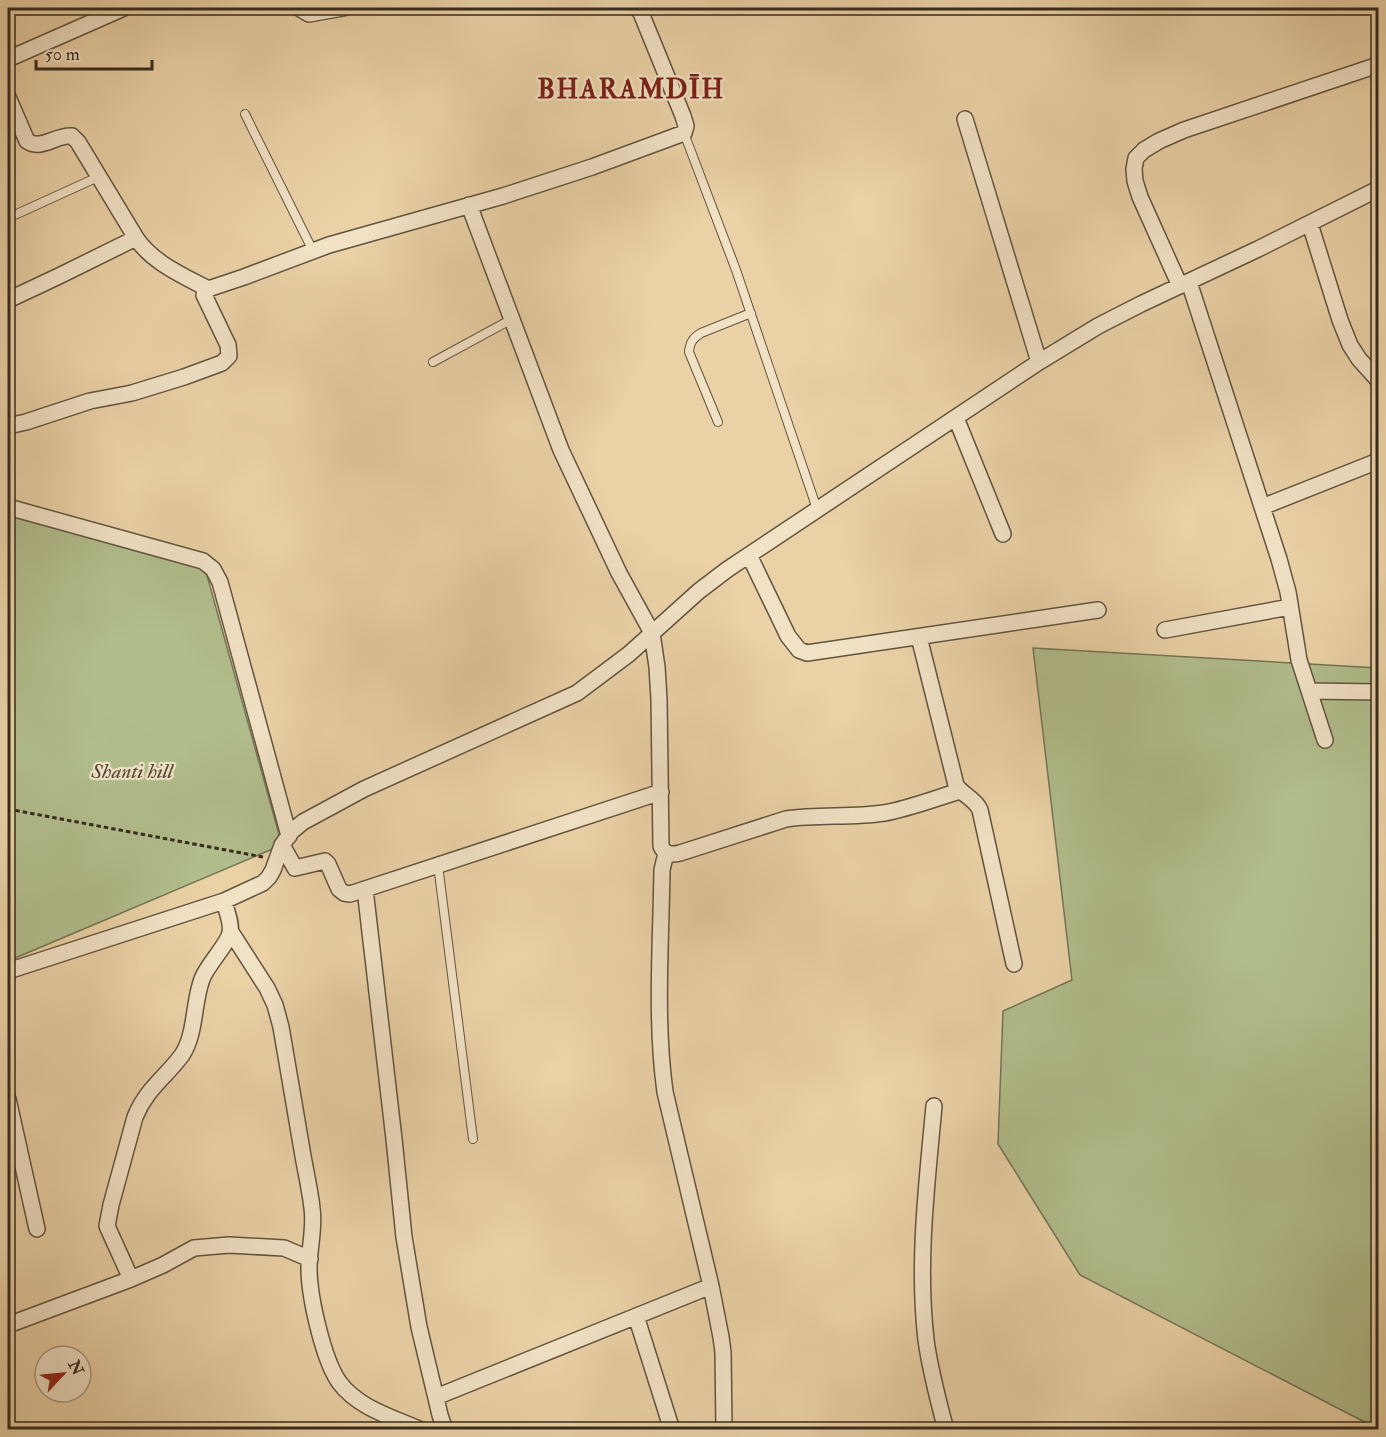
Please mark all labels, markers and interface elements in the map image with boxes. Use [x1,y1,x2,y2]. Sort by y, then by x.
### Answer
scale bar [36,33,152,71]
text: 50 m [45,43,80,66]
district label: BHARAMDĪH [537,73,725,106]
park label: Shanti hill [90,758,175,785]
north arrow [33,1344,93,1404]
text: N [63,1356,88,1379]

